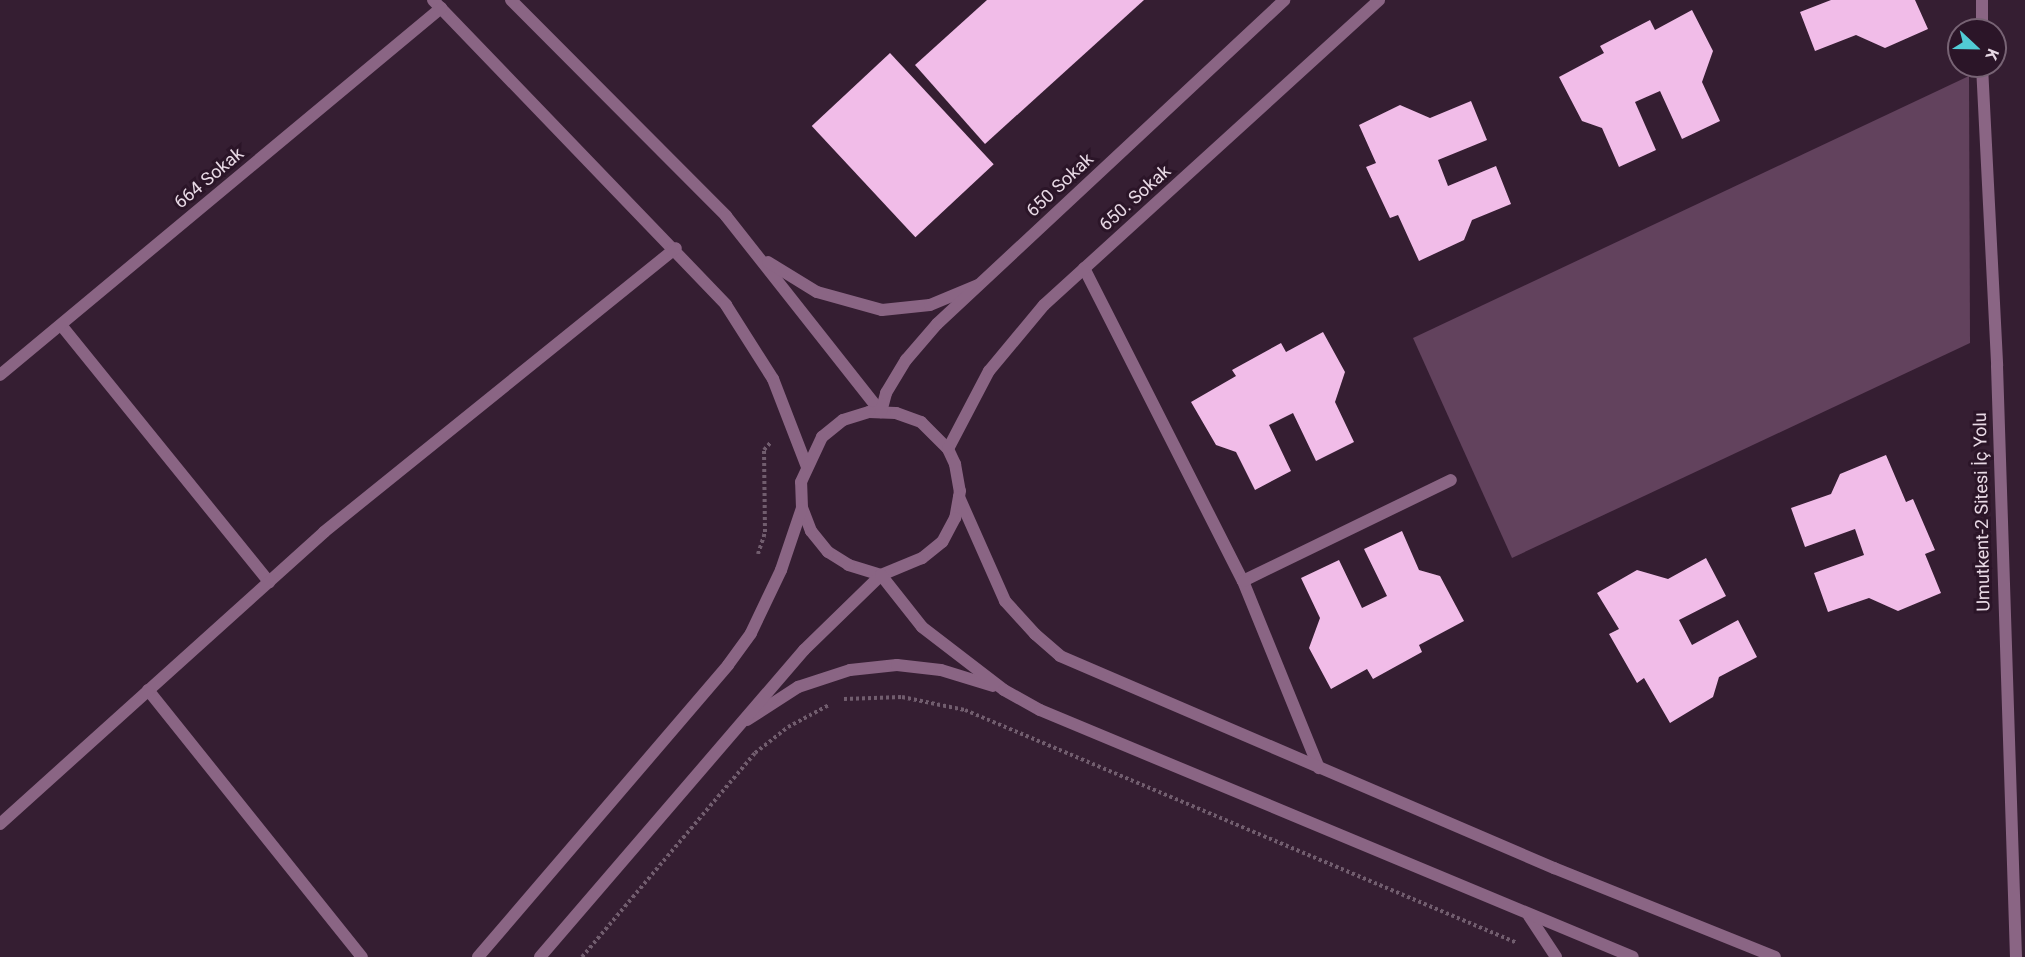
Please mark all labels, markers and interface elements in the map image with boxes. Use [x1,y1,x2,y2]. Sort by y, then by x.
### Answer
north arrow [1947,18,2007,78]
text: K [1982,46,2003,62]
street label: 664 Sokak [170,143,248,213]
street label: 650 Sokak [1022,149,1098,221]
street label: 650. Sokak [1095,160,1175,236]
street label: Umutkent-2 Sitesi İç Yolu [1969,412,1995,612]

